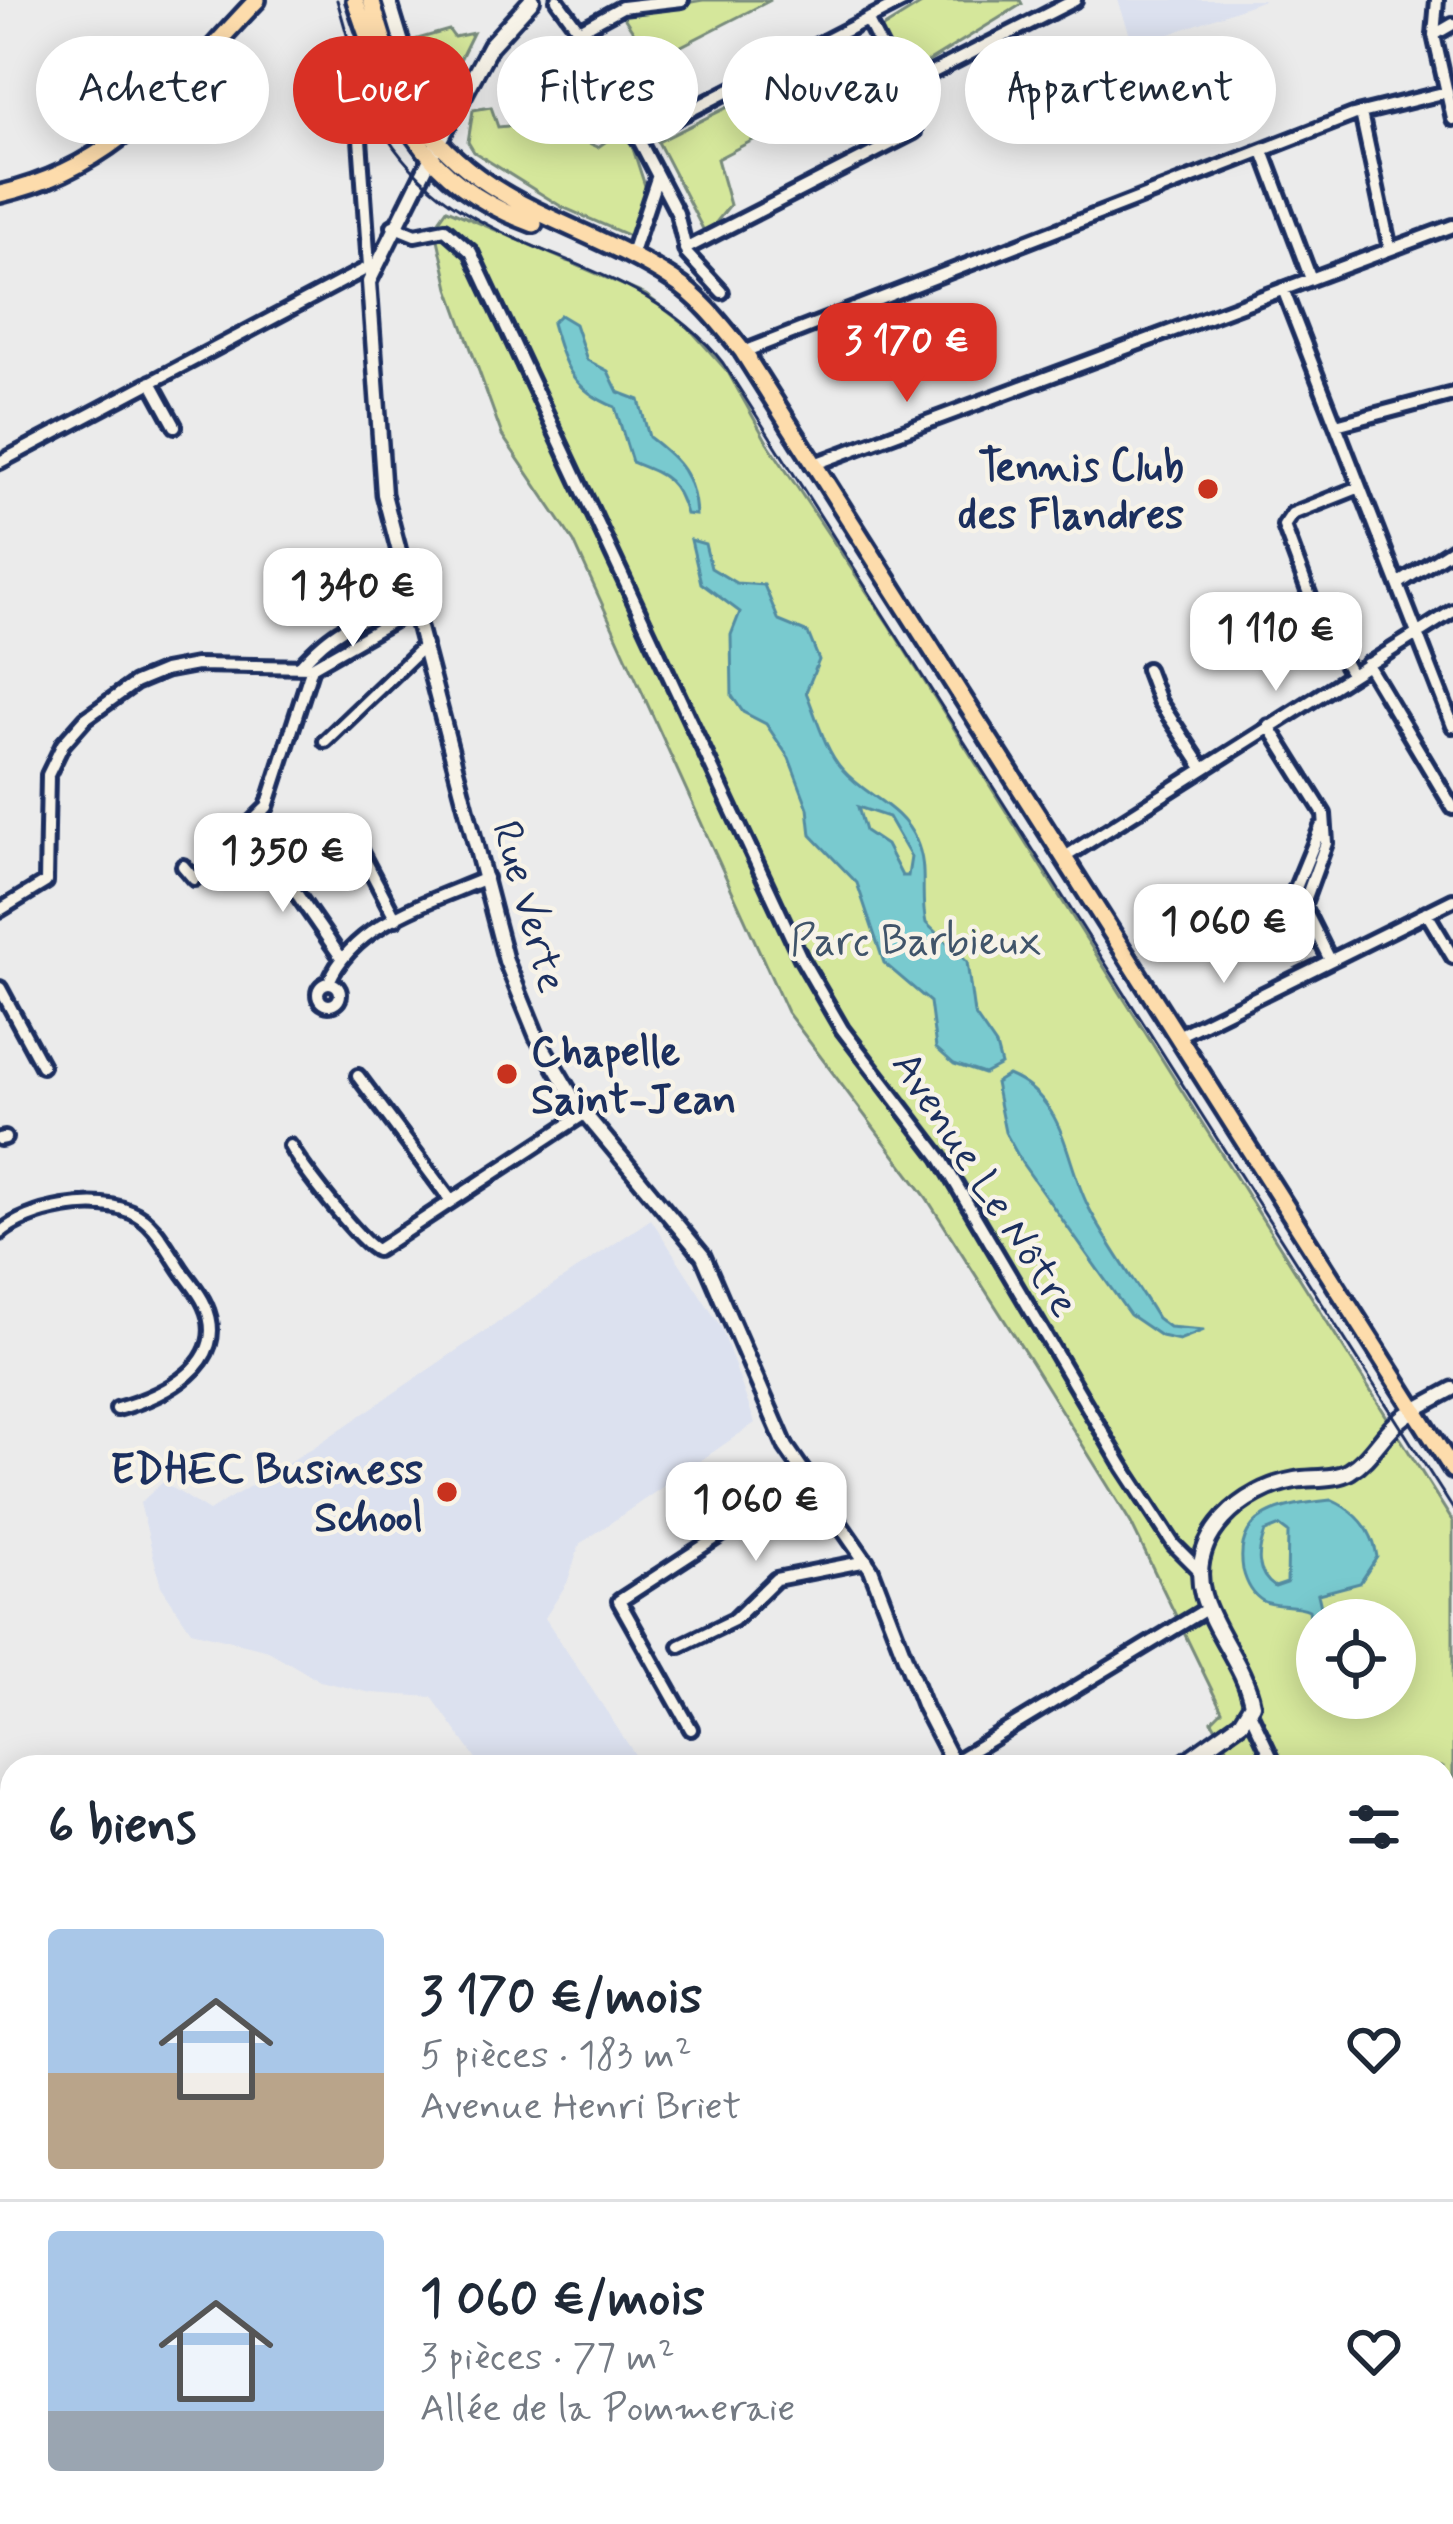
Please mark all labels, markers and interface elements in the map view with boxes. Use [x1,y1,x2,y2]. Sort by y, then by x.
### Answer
chip: Acheter [36,36,269,144]
chip: Louer [293,36,473,144]
chip: Filtres [497,36,698,144]
chip: Nouveau [722,36,941,144]
chip: Appartement [965,36,1276,144]
pin: 3 170 € [796,303,1018,405]
text: 3 170 € [845,316,969,367]
place label: Tennis Club des Flandres [958,441,1184,544]
marker: Tennis Club des Flandres [1195,476,1221,502]
pin: 1 340 € [242,548,464,650]
text: 1 340 € [290,561,416,612]
pin: 1 110 € [1165,592,1387,694]
text: 1 110 € [1217,605,1335,656]
pin: 1 350 € [172,813,394,915]
street label: Rue Verte [477,815,578,999]
text: 1 350 € [221,826,345,877]
pin: 1 060 € [1113,884,1335,986]
text: 1 060 € [1161,897,1287,948]
park label: Parc Barbieux [790,915,1042,970]
place label: Chapelle Saint-Jean [531,1026,737,1129]
street label: Avenue Le Nôtre [878,1042,1090,1328]
marker: Chapelle Saint-Jean [494,1061,520,1087]
place label: EDHEC Business School [110,1444,423,1547]
pin: 1 060 € [645,1462,867,1564]
text: 1 060 € [693,1475,819,1526]
marker: EDHEC Business School [434,1479,460,1505]
map controls [1296,1599,1416,1719]
button: locate [1296,1599,1416,1719]
text: 6 biens [48,1794,196,1860]
icon: filters [1341,1794,1407,1860]
text: 3 170 €/mois [420,1965,702,2031]
icon: home [144,1977,288,2121]
icon: heart [1341,2016,1407,2082]
text: 5 pièces · 183 m² [420,2031,692,2082]
text: Avenue Henri Briet [420,2082,741,2133]
text: 1 060 €/mois [420,2267,705,2333]
icon: home [144,2279,288,2423]
icon: heart [1341,2318,1407,2384]
text: 3 pièces · 77 m² [420,2333,675,2384]
text: Allée de la Pommeraie [420,2384,795,2435]

